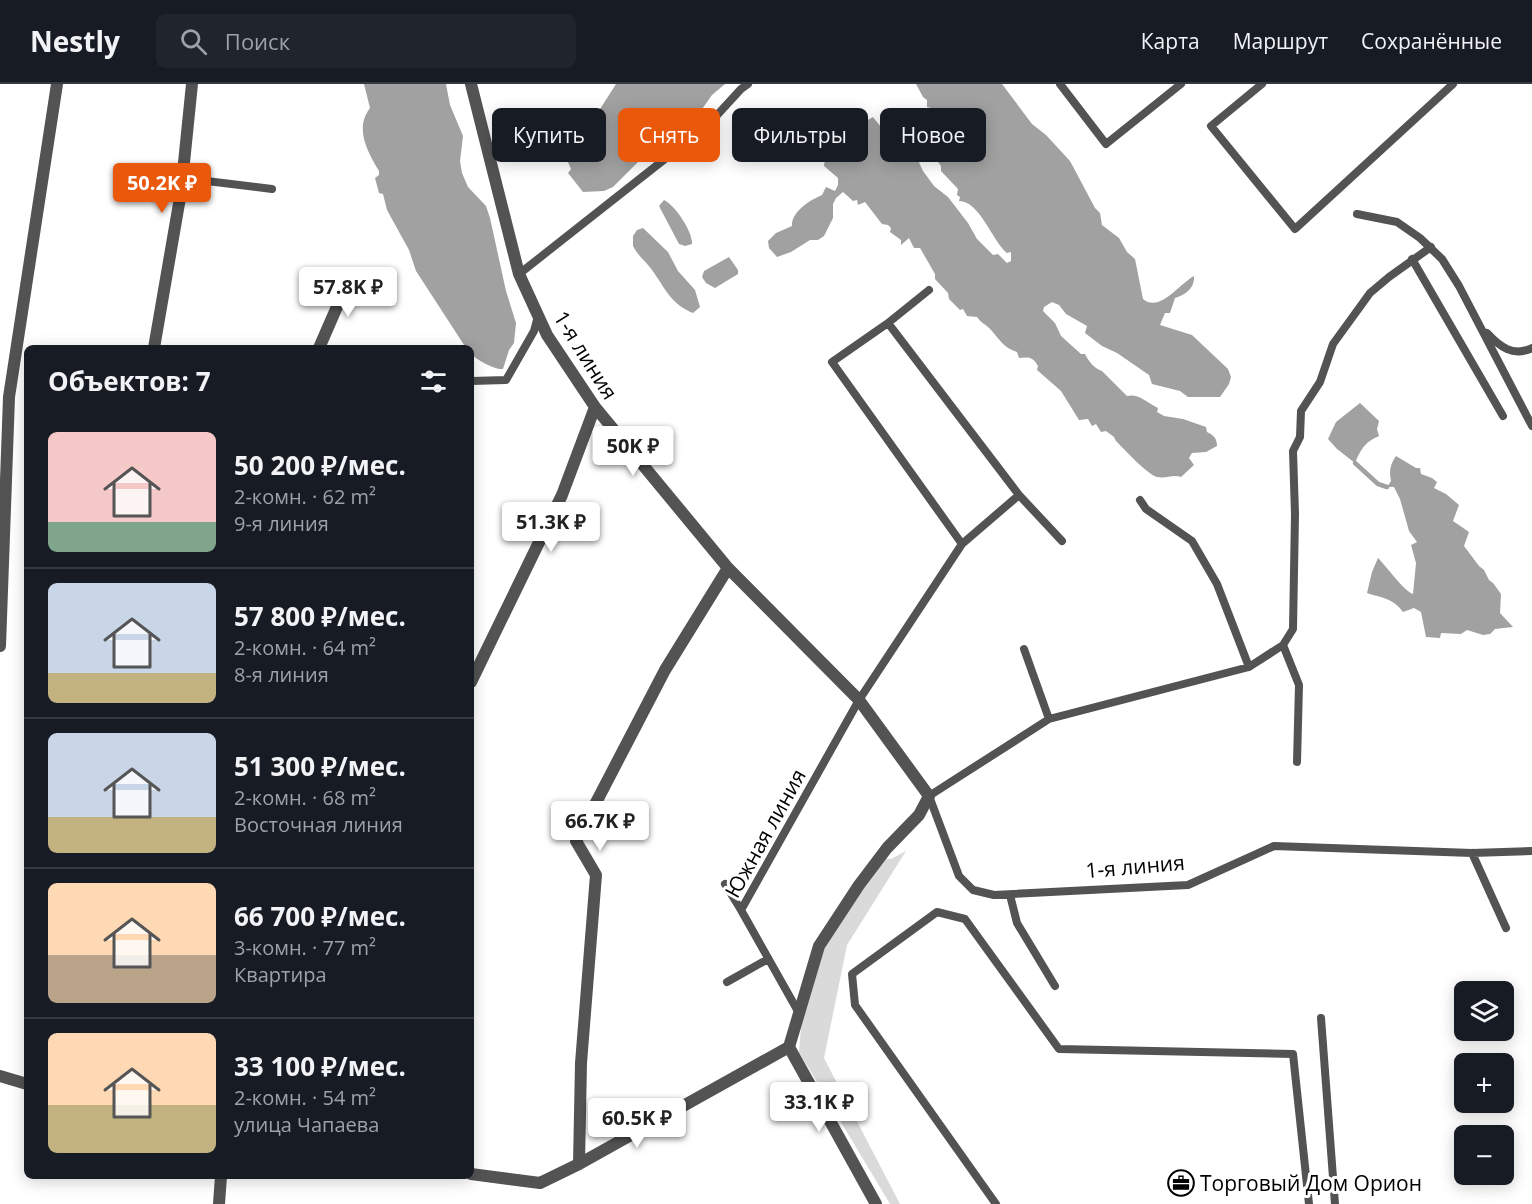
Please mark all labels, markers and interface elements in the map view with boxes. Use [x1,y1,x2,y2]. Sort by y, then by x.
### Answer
search box [156,14,576,68]
text: Nestly [30,22,120,60]
icon: search [177,25,210,58]
text: Поиск [225,26,290,56]
text: Карта [1141,27,1200,55]
text: Маршрут [1233,27,1328,55]
text: Сохранённые [1361,27,1502,55]
chip: Купить [492,108,606,162]
chip: Снять [618,108,720,162]
chip: Фильтры [732,108,868,162]
chip: Новое [880,108,986,162]
pin: 50.2K ₽ [107,163,217,214]
text: 50.2K ₽ [127,169,197,196]
pin: 57.8K ₽ [293,267,403,318]
text: 57.8K ₽ [313,273,383,300]
street label: 1-я линия [548,305,624,405]
text: Объектов: 7 [48,363,211,399]
icon: filters [417,365,450,398]
pin: 50K ₽ [591,426,675,477]
text: 50K ₽ [607,432,660,459]
text: 50 200 ₽/мес. [234,447,406,483]
icon: home [96,456,168,528]
text: 2-комн. · 62 m² [234,483,376,510]
pin: 51.3K ₽ [496,502,606,553]
text: 51.3K ₽ [516,508,586,535]
text: 9-я линия [234,510,329,537]
text: 57 800 ₽/мес. [234,598,406,634]
icon: home [96,607,168,679]
text: 2-комн. · 64 m² [234,634,376,661]
text: 8-я линия [234,661,329,688]
text: 51 300 ₽/мес. [234,748,406,784]
icon: home [96,757,168,829]
street label: Южная линия [718,764,812,902]
text: 2-комн. · 68 m² [234,784,376,811]
pin: 66.7K ₽ [545,801,655,852]
text: 66.7K ₽ [565,807,635,834]
text: Восточная линия [234,811,403,838]
street label: 1-я линия [1084,848,1186,884]
text: 66 700 ₽/мес. [234,898,406,934]
icon: home [96,907,168,979]
text: 3-комн. · 77 m² [234,934,376,961]
text: Квартира [234,961,327,988]
map controls [1454,981,1514,1185]
button: layers [1454,981,1514,1041]
text: 33 100 ₽/мес. [234,1048,406,1084]
button: + [1454,1053,1514,1113]
icon: home [96,1057,168,1129]
pin: 33.1K ₽ [764,1082,874,1133]
text: 2-комн. · 54 m² [234,1084,376,1111]
text: 33.1K ₽ [784,1088,854,1115]
pin: 60.5K ₽ [582,1098,692,1149]
text: 60.5K ₽ [602,1104,672,1131]
text: улица Чапаева [234,1111,379,1138]
button: − [1454,1125,1514,1185]
office icon: Торговый Дом Орион [1166,1168,1196,1198]
place label: Торговый Дом Орион [1200,1169,1422,1197]

